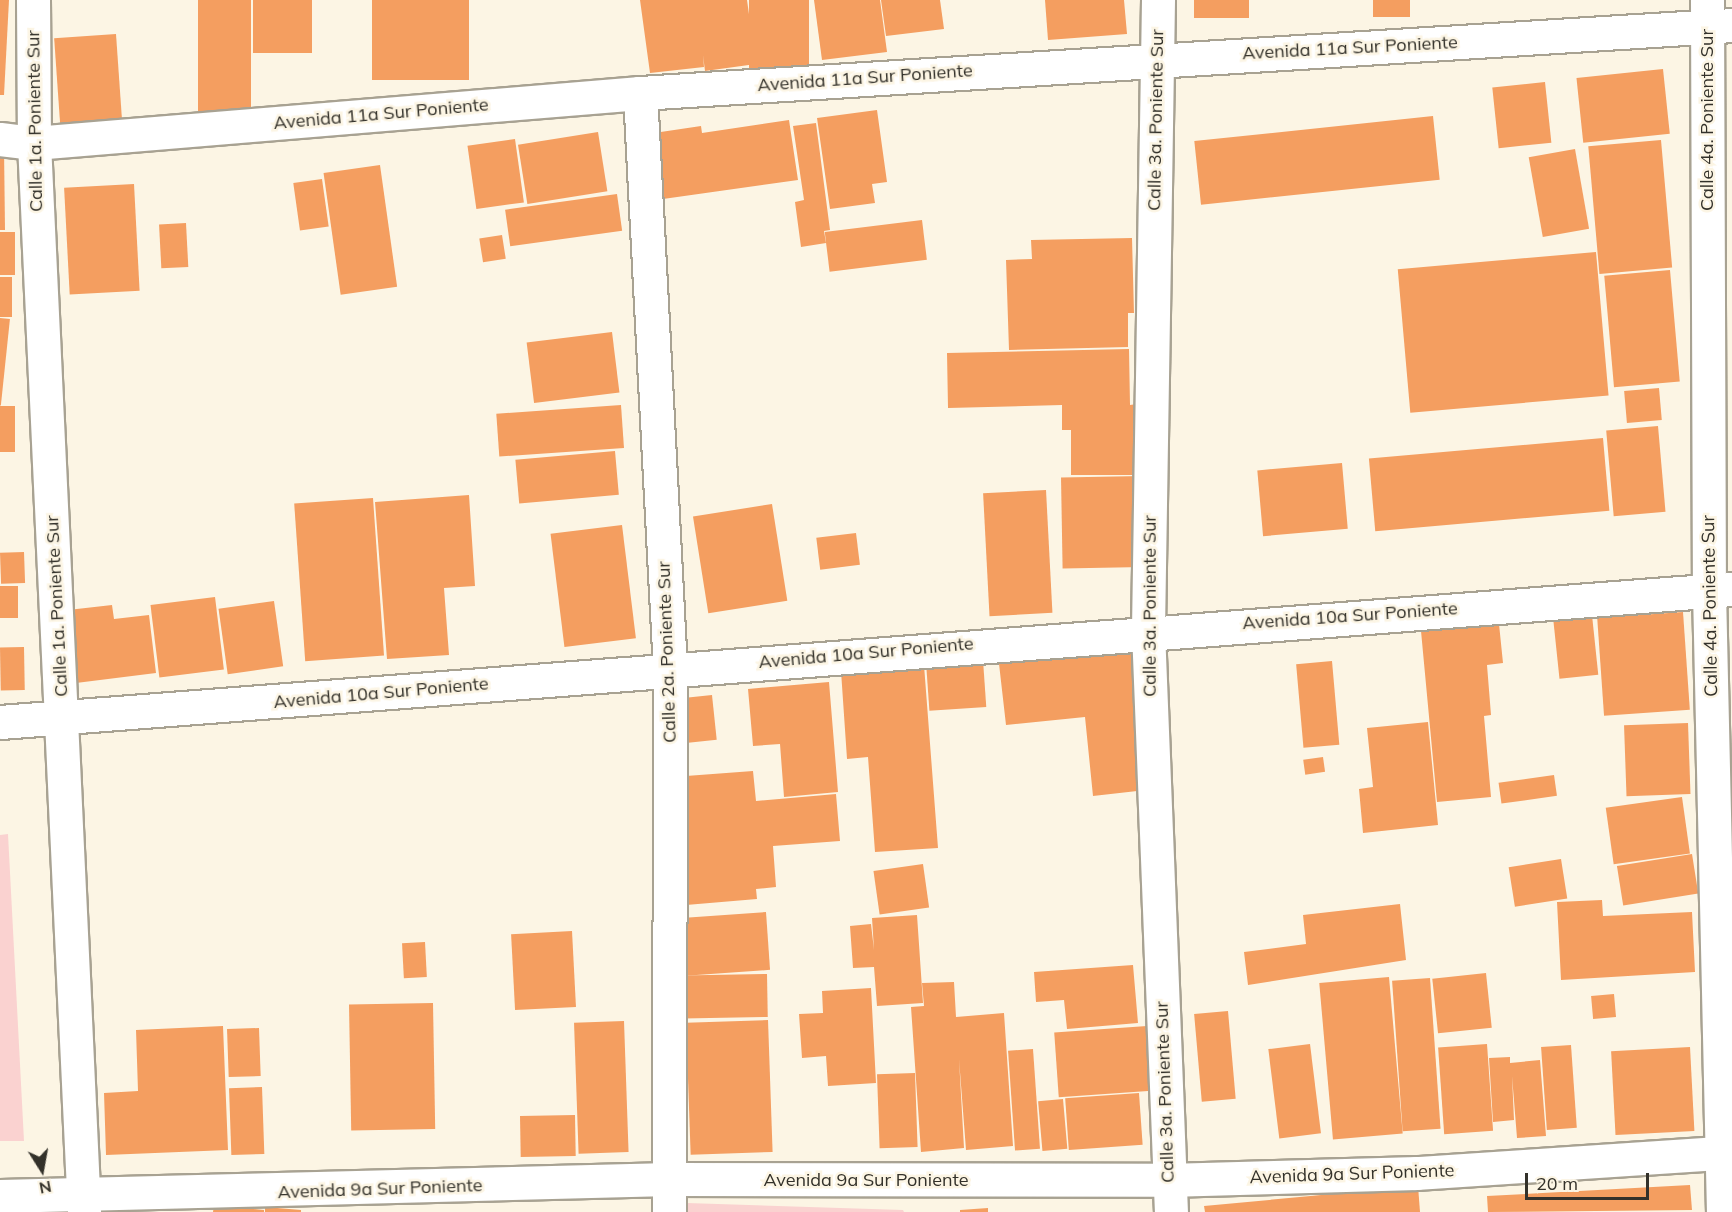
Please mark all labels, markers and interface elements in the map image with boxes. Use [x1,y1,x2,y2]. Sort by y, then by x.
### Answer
street label: Calle 3a. Poniente Sur [1144,29,1168,211]
street label: Calle 4a. Poniente Sur [1696,29,1718,211]
street label: Calle 1a. Poniente Sur [23,30,47,212]
street label: Avenida 11a Sur Poniente [1242,32,1458,64]
street label: Avenida 11a Sur Poniente [757,60,973,96]
street label: Avenida 11a Sur Poniente [273,94,489,134]
street label: Calle 1a. Poniente Sur [41,515,73,697]
street label: Calle 3a. Poniente Sur [1139,515,1161,697]
street label: Calle 4a. Poniente Sur [1698,515,1722,697]
street label: Calle 2a. Poniente Sur [653,561,681,743]
street label: Avenida 10a Sur Poniente [1242,598,1458,634]
street label: Avenida 10a Sur Poniente [758,633,974,673]
street label: Avenida 10a Sur Poniente [273,673,489,713]
street label: Calle 3a. Poniente Sur [1151,1001,1179,1183]
north arrow [12,1140,72,1200]
street label: Avenida 9a Sur Poniente [1249,1160,1455,1188]
scale bar [1528,1161,1652,1199]
street label: Avenida 9a Sur Poniente [764,1169,968,1191]
text: 20 m [1536,1172,1578,1195]
street label: Avenida 9a Sur Poniente [277,1175,483,1203]
text: N [38,1177,53,1199]

